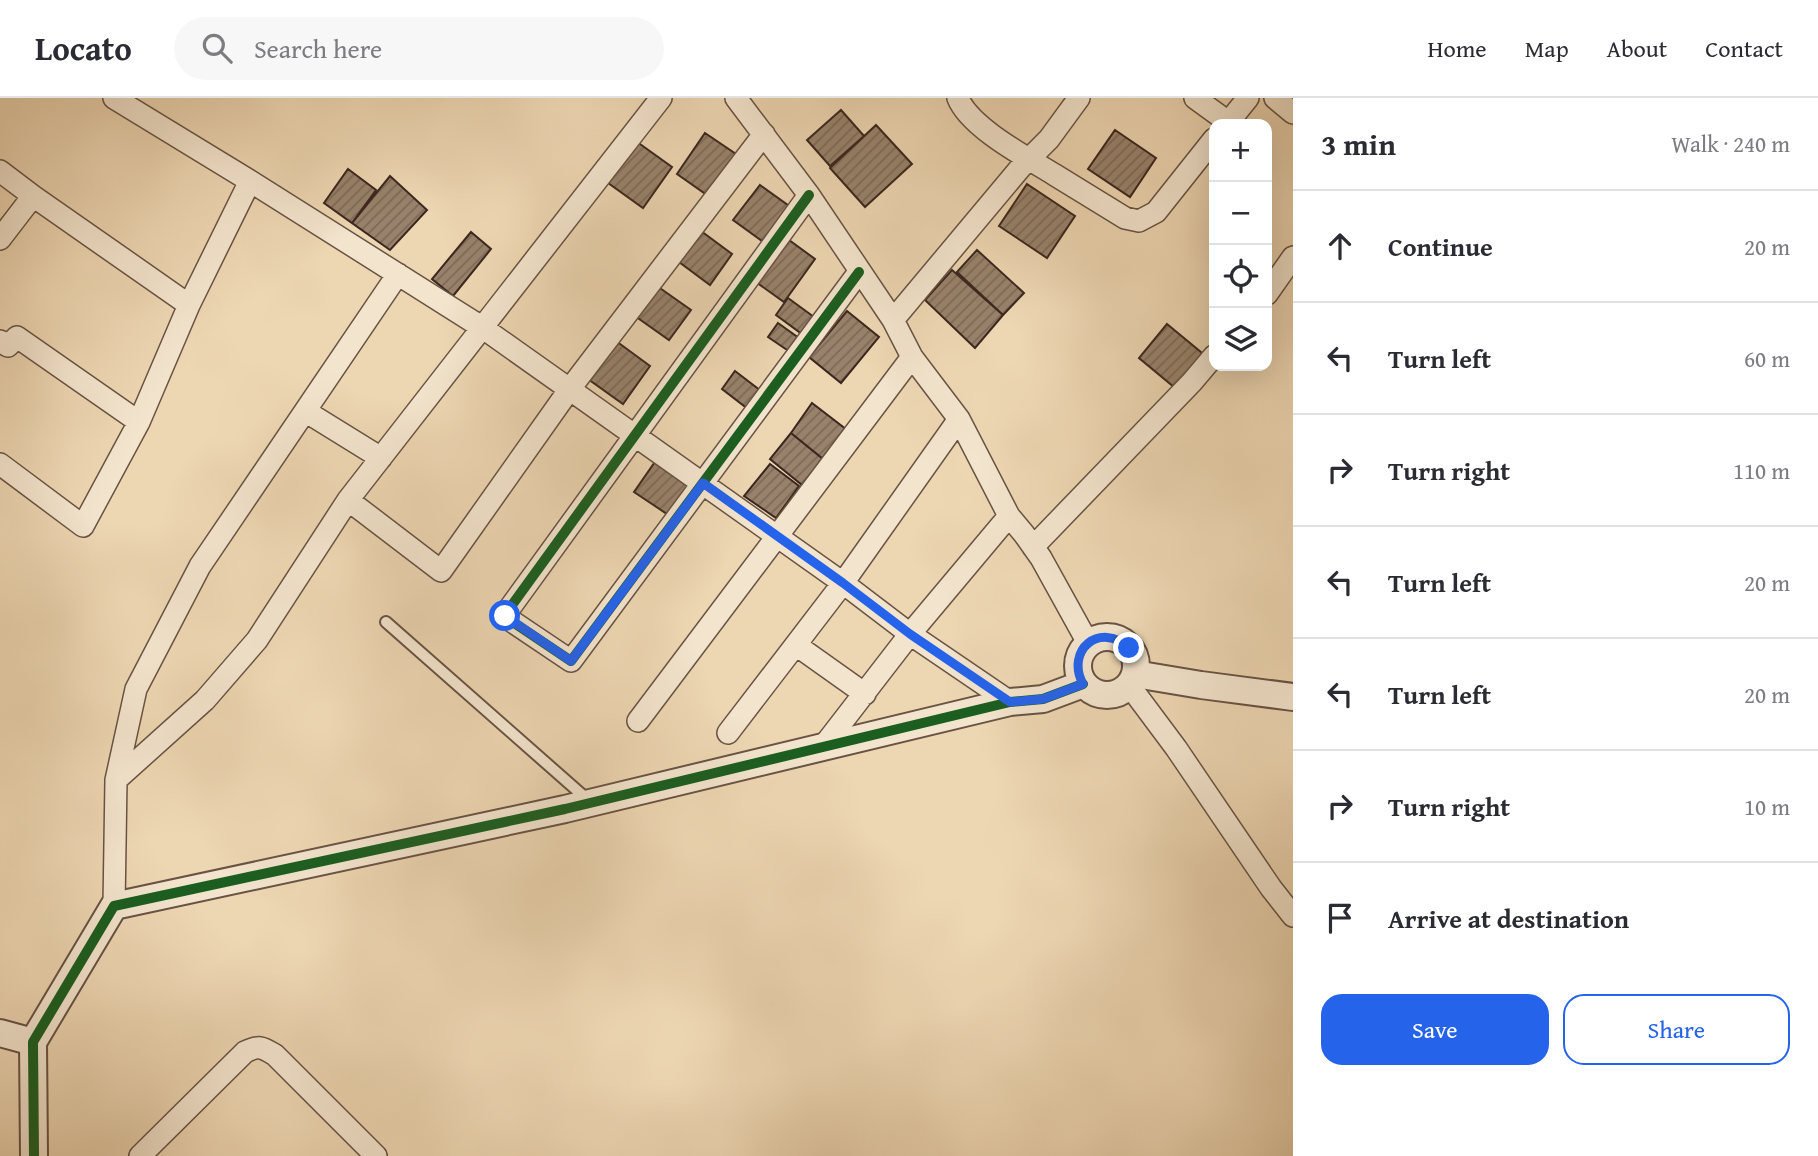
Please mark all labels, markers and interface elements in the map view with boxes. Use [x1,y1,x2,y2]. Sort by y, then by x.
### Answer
search box [174,17,664,80]
text: Locato [35,24,132,72]
icon: search [198,29,236,67]
text: Search here [254,29,382,68]
text: Home [1428,31,1487,66]
text: Map [1525,31,1569,66]
text: About [1607,31,1667,66]
text: Contact [1705,31,1783,66]
map controls [1209,119,1272,371]
button: + [1209,119,1272,182]
text: 3 min [1321,122,1396,166]
text: Walk · 240 m [1671,127,1790,160]
button: − [1209,182,1272,245]
icon: ahead [1321,227,1359,265]
text: Continue [1388,227,1493,266]
text: 20 m [1744,230,1790,263]
button: locate [1209,245,1272,308]
button: layers [1209,308,1272,371]
icon: left [1321,339,1359,377]
text: Turn left [1388,339,1491,378]
text: 60 m [1744,342,1790,375]
icon: right [1321,451,1359,489]
text: Turn right [1388,451,1510,490]
text: 110 m [1733,454,1790,487]
icon: left [1321,563,1359,601]
text: Turn left [1388,563,1491,602]
text: 20 m [1744,566,1790,599]
route start [489,600,520,631]
route end [1113,632,1144,663]
icon: left [1321,675,1359,713]
text: Turn left [1388,675,1491,714]
text: 20 m [1744,678,1790,711]
icon: right [1321,787,1359,825]
text: Turn right [1388,787,1510,826]
text: 10 m [1744,790,1790,823]
icon: arrive [1321,899,1359,937]
text: Arrive at destination [1388,899,1629,938]
button: Save [1321,994,1549,1065]
button: Share [1563,994,1790,1065]

